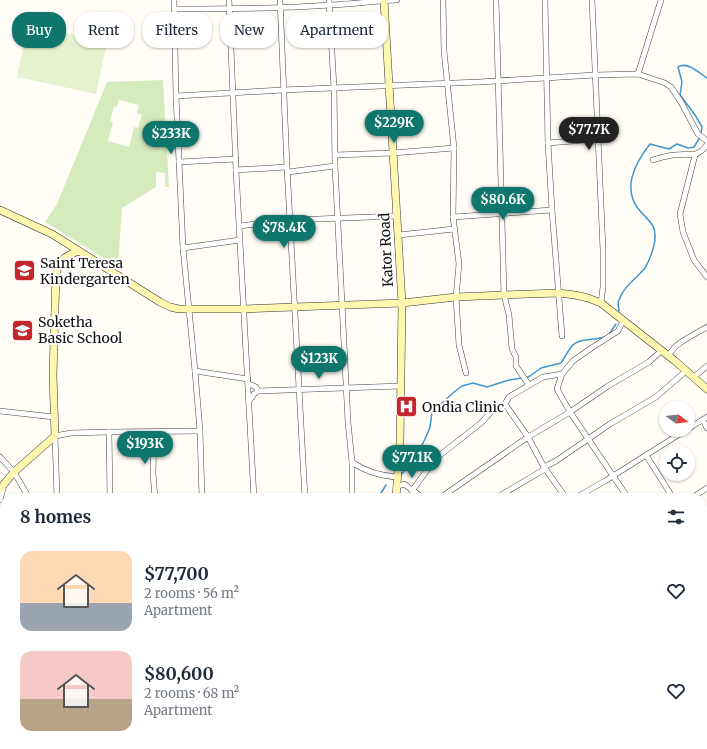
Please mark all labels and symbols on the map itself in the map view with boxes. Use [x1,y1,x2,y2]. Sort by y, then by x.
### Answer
pin: $229K [366,110,422,144]
pin: $77.7K [556,117,622,151]
pin: $233K [143,121,199,155]
pin: $80.6K [470,187,536,221]
street label: Kator Road [375,212,397,288]
pin: $78.4K [251,215,317,249]
place label: Saint Teresa Kindergarten [40,254,130,288]
school or university icon: Saint Teresa Kindergarten [12,258,38,284]
place label: Soketha Basic School [38,313,123,347]
school or university icon: Soketha Basic School [10,317,36,343]
pin: $123K [291,346,347,380]
hospital icon: Ondia Clinic [394,394,420,420]
place label: Ondia Clinic [422,398,504,416]
north arrow [659,401,695,437]
pin: $193K [117,431,173,465]
pin: $77.1K [379,445,445,479]

